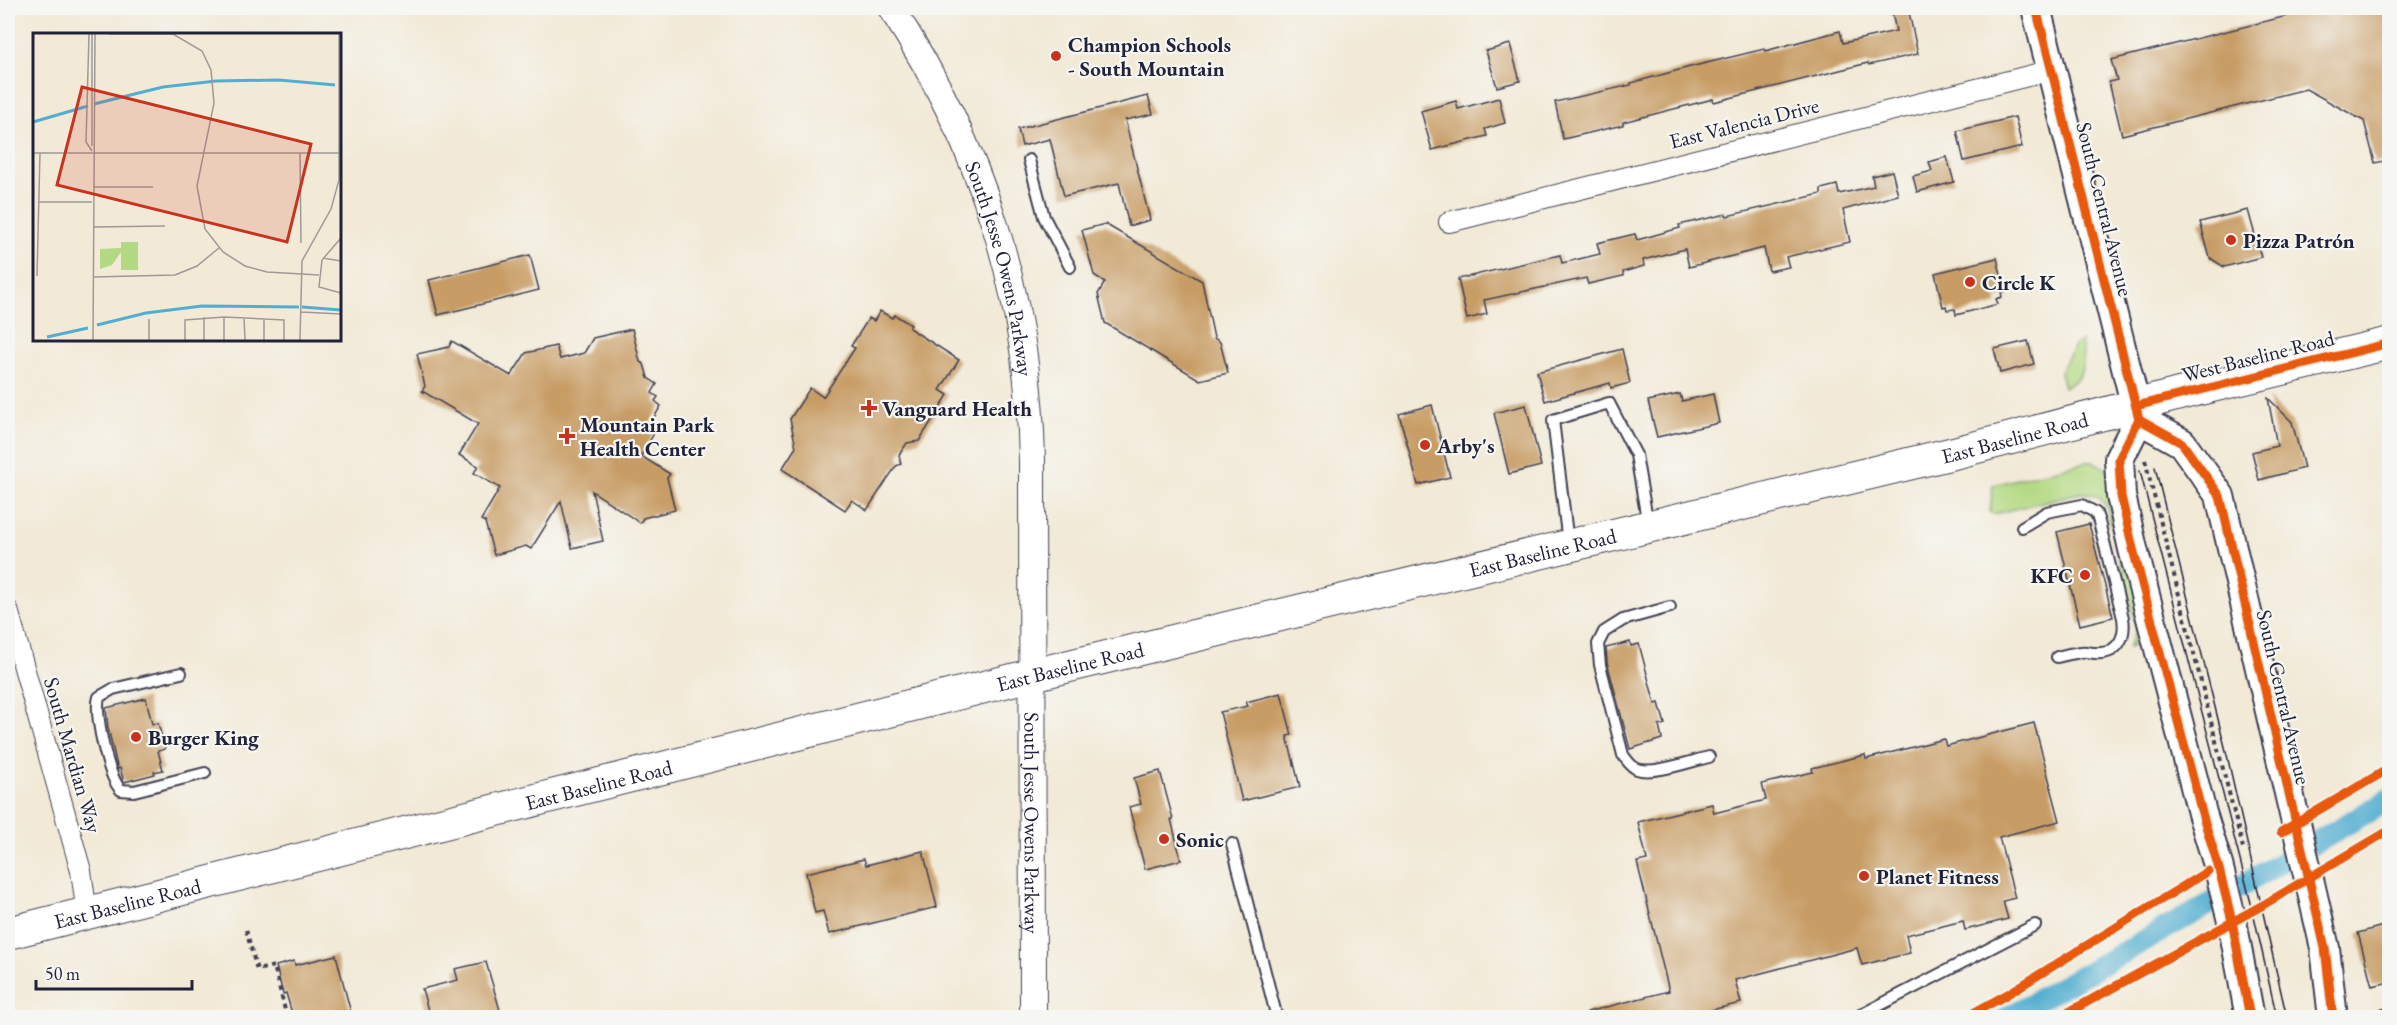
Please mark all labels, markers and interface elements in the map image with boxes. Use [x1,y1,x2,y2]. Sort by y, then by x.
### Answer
place label: Champion Schools - South Mountain [1068,31,1231,82]
inset map [33,33,340,340]
marker: Champion Schools - South Mountain [1049,49,1063,63]
street label: East Valencia Drive [1666,91,1822,155]
street label: South Central Avenue [2070,119,2140,299]
street label: South Jesse Owens Parkway [960,157,1040,378]
place label: Pizza Patrón [2243,227,2355,254]
marker: Pizza Patrón [2224,233,2238,247]
place label: Circle K [1982,269,2056,296]
marker: Circle K [1963,275,1977,289]
street label: West Baseline Road [2179,324,2337,388]
place label: Vanguard Health [882,395,1032,422]
marker: Vanguard Health [860,399,878,417]
street label: East Baseline Road [1938,405,2091,469]
place label: Mountain Park Health Center [580,411,715,462]
marker: Mountain Park Health Center [558,427,576,445]
place label: Arby's [1436,432,1494,459]
marker: Arby's [1418,438,1432,452]
street label: East Baseline Road [1466,521,1619,583]
place label: KFC [2031,562,2073,589]
marker: KFC [2078,568,2092,582]
street label: South Central Avenue [2251,607,2317,787]
street label: East Baseline Road [993,635,1147,697]
street label: South Mardian Way [38,674,108,837]
street label: South Jesse Owens Parkway [1019,712,1046,935]
place label: Burger King [148,724,259,751]
marker: Burger King [129,730,143,744]
street label: East Baseline Road [522,753,675,816]
place label: Sonic [1176,826,1224,853]
marker: Sonic [1157,832,1171,846]
place label: Planet Fitness [1876,863,1999,890]
marker: Planet Fitness [1857,869,1871,883]
street label: East Baseline Road [51,871,204,934]
scale bar [36,953,192,991]
text: 50 m [45,962,80,985]

